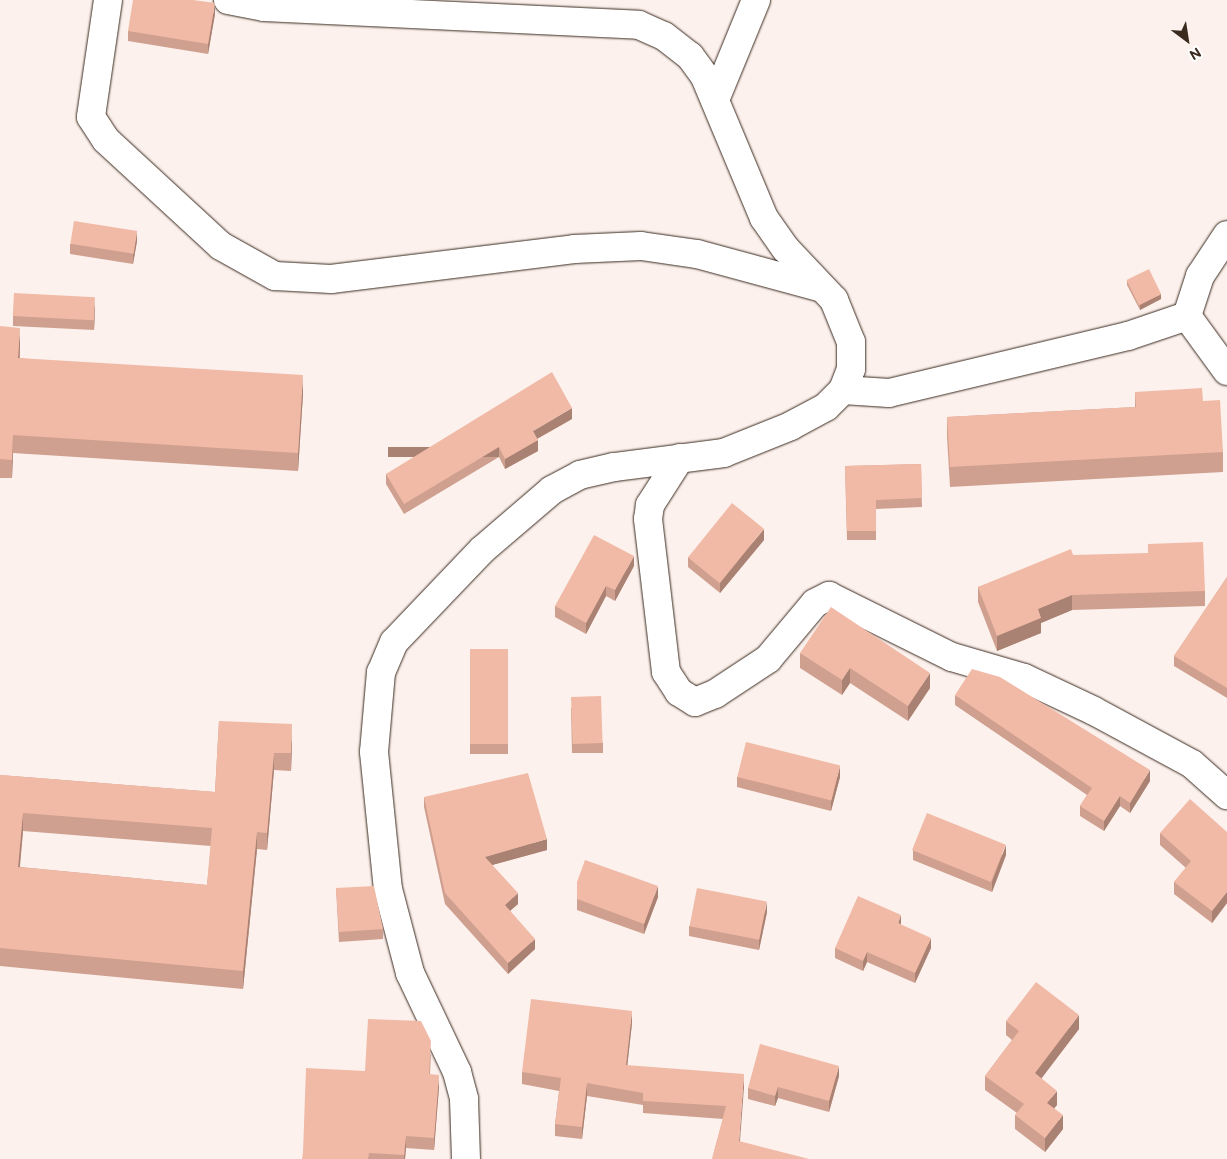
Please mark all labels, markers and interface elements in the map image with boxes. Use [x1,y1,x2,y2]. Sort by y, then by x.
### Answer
north arrow [1162,15,1212,65]
text: N [1186,43,1204,63]

